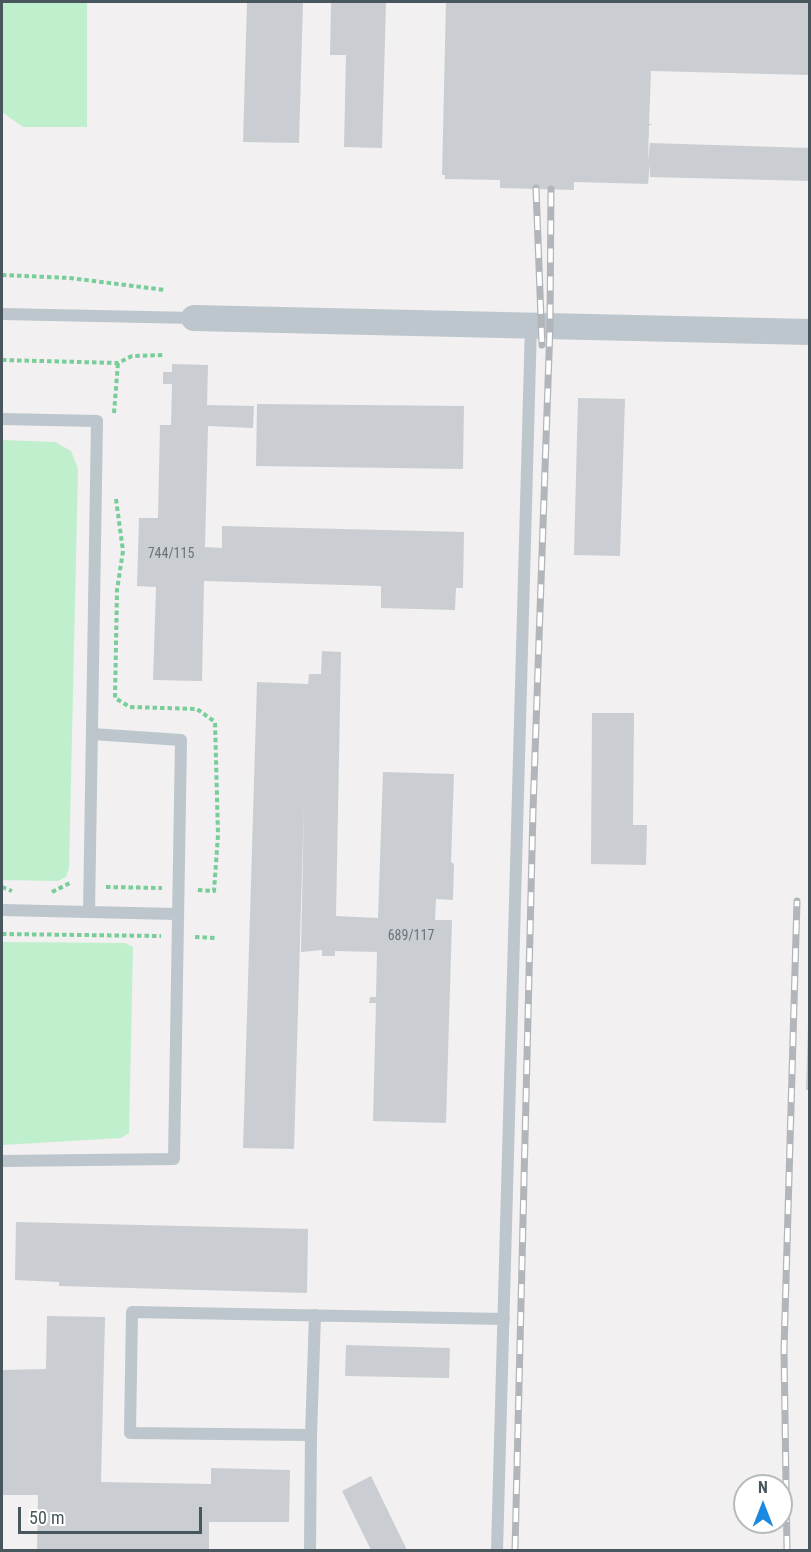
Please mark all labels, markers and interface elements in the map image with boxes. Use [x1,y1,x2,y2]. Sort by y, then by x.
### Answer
house number: 744/115 [148,546,194,562]
house number: 689/117 [388,928,434,944]
north arrow [733,1474,793,1534]
text: N [758,1478,768,1497]
scale bar [21,1495,206,1533]
text: 50 m [29,1507,64,1528]

